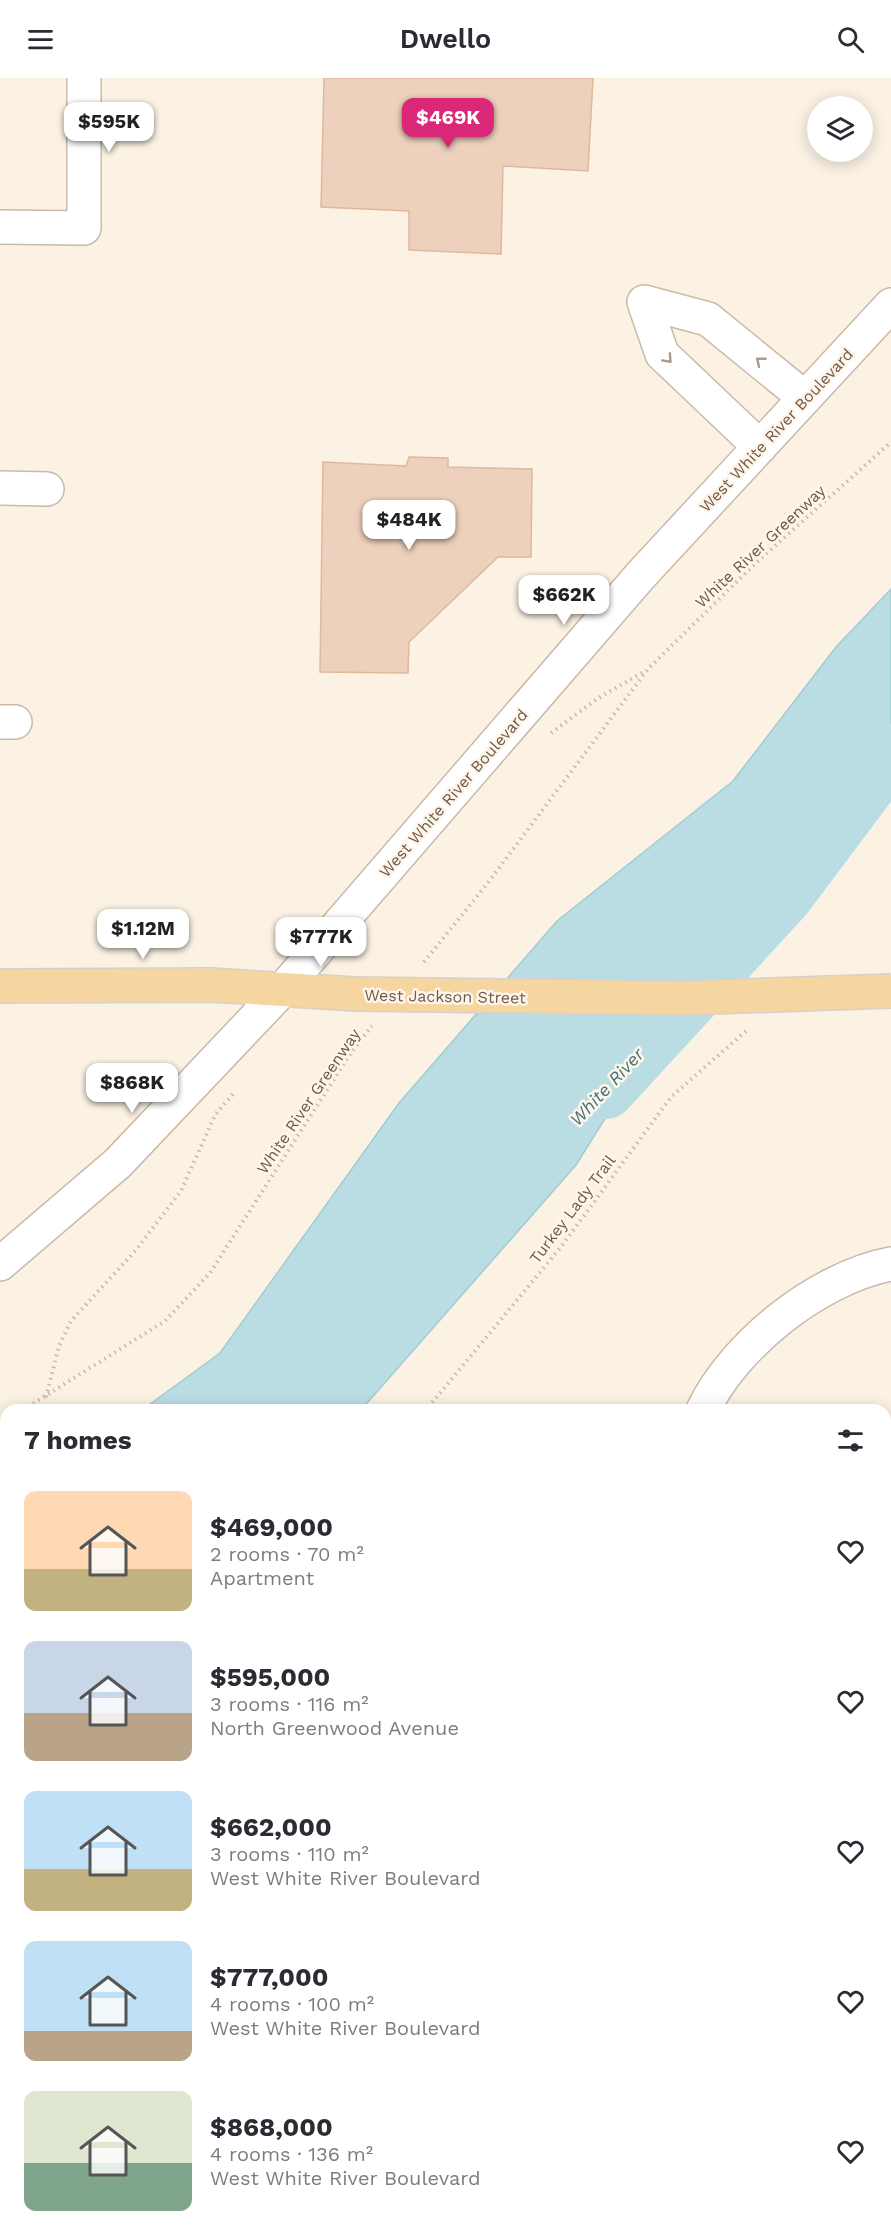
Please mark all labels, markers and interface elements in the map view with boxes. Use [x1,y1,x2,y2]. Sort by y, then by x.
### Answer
icon: menu [24,23,57,56]
text: Dwello [400,23,491,55]
icon: search [834,23,867,56]
map controls [807,96,873,162]
button: layers [807,96,873,162]
pin: $469K [406,98,490,149]
pin: $595K [67,102,151,153]
text: $469K [416,105,480,129]
text: $595K [78,109,140,133]
street label: West White River Boulevard [696,345,857,516]
one-way arrow [661,352,672,362]
one-way arrow [756,358,767,369]
street label: White River Greenway [691,481,830,612]
pin: $484K [367,500,451,551]
text: $484K [376,507,442,531]
pin: $662K [522,575,606,626]
text: $662K [532,582,596,606]
street label: West White River Boulevard [375,705,532,881]
pin: $1.12M [94,909,192,960]
text: $1.12M [111,916,175,940]
pin: $777K [279,917,363,968]
text: $777K [289,924,353,948]
street label: West Jackson Street [364,986,526,1007]
street label: White River Greenway [253,1024,365,1178]
water label: White River [565,1043,649,1130]
pin: $868K [90,1063,174,1114]
text: $868K [100,1070,164,1094]
street label: Turkey Lady Trail [526,1151,619,1267]
icon: filters [834,1424,867,1457]
text: 7 homes [24,1425,132,1455]
text: $469,000 [210,1512,333,1542]
icon: home [72,1515,144,1587]
icon: heart [834,1535,867,1568]
text: 2 rooms · 70 m² [210,1542,364,1566]
text: Apartment [210,1566,314,1590]
text: $595,000 [210,1662,330,1692]
icon: home [72,1665,144,1737]
icon: heart [834,1685,867,1718]
text: 3 rooms · 116 m² [210,1692,369,1716]
text: North Greenwood Avenue [210,1716,459,1740]
text: $662,000 [210,1812,332,1842]
icon: home [72,1815,144,1887]
icon: heart [834,1835,867,1868]
text: 3 rooms · 110 m² [210,1842,369,1866]
text: West White River Boulevard [210,1866,481,1890]
text: $777,000 [210,1962,329,1992]
icon: home [72,1965,144,2037]
icon: heart [834,1985,867,2018]
text: 4 rooms · 100 m² [210,1992,374,2016]
text: West White River Boulevard [210,2016,481,2040]
text: $868,000 [210,2112,333,2142]
icon: home [72,2115,144,2187]
icon: heart [834,2135,867,2168]
text: 4 rooms · 136 m² [210,2142,373,2166]
text: West White River Boulevard [210,2166,481,2190]

